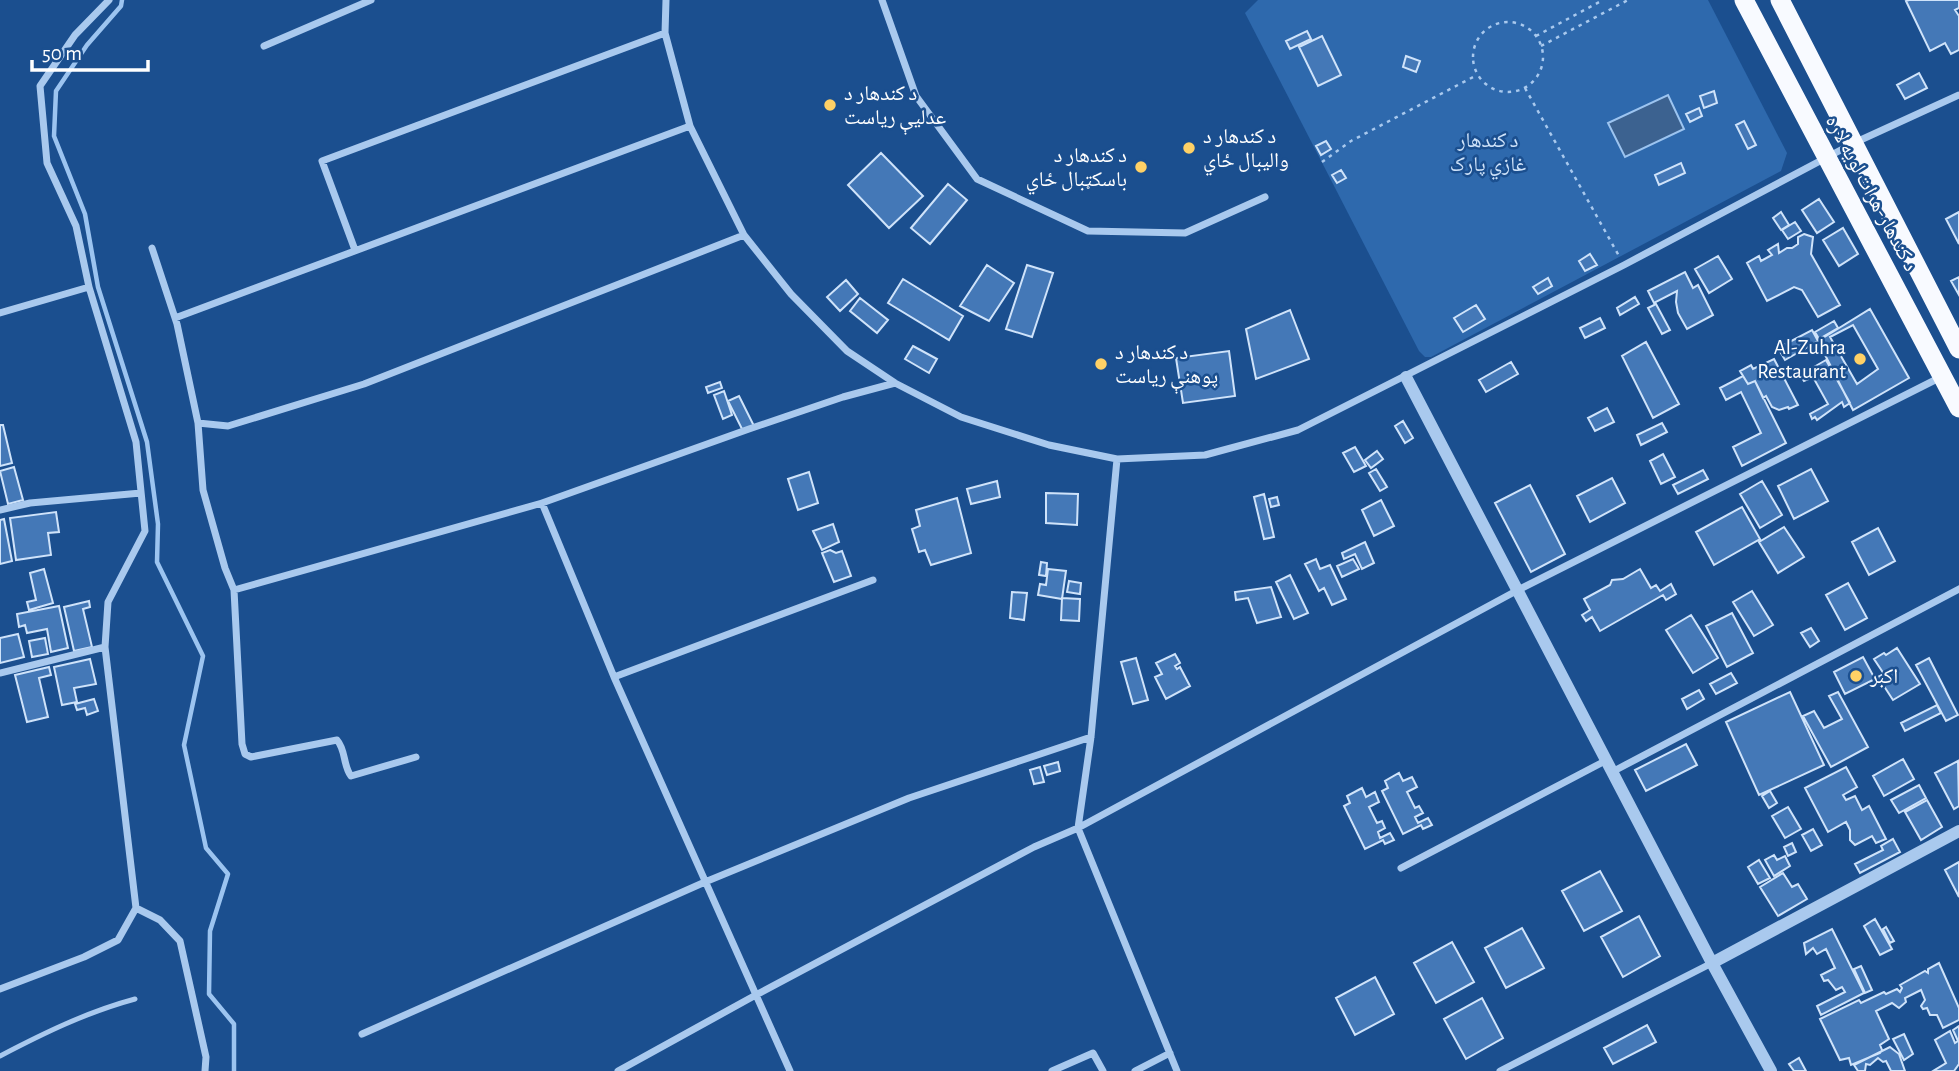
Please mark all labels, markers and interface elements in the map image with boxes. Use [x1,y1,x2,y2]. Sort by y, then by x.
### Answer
scale bar [32,28,147,72]
text: 50 m [42,43,82,64]
place label: د کندهار د عدلیې رياست [844,83,946,135]
marker: د کندهار د عدلیې رياست [822,97,838,113]
street label: د کندهار-هرات لويه لاره [1821,112,1922,275]
place label: د کندهار د واليبال ځاي [1203,126,1289,176]
park label: د کندهار غازي پارک [1450,130,1527,180]
marker: د کندهار د واليبال ځاي [1181,140,1197,156]
place label: د کندهار د باسکټبال ځاي [1026,145,1127,195]
marker: د کندهار د باسکټبال ځاي [1133,159,1149,175]
place label: Al-Zuhra Restaurant [1757,337,1846,382]
place label: د کندهار د پوهنې رياست [1115,342,1218,394]
marker: Al-Zuhra Restaurant [1852,351,1868,367]
marker: د کندهار د پوهنې رياست [1093,356,1109,372]
place label: اکبر [1869,666,1898,688]
marker: اکبر [1848,668,1864,684]

